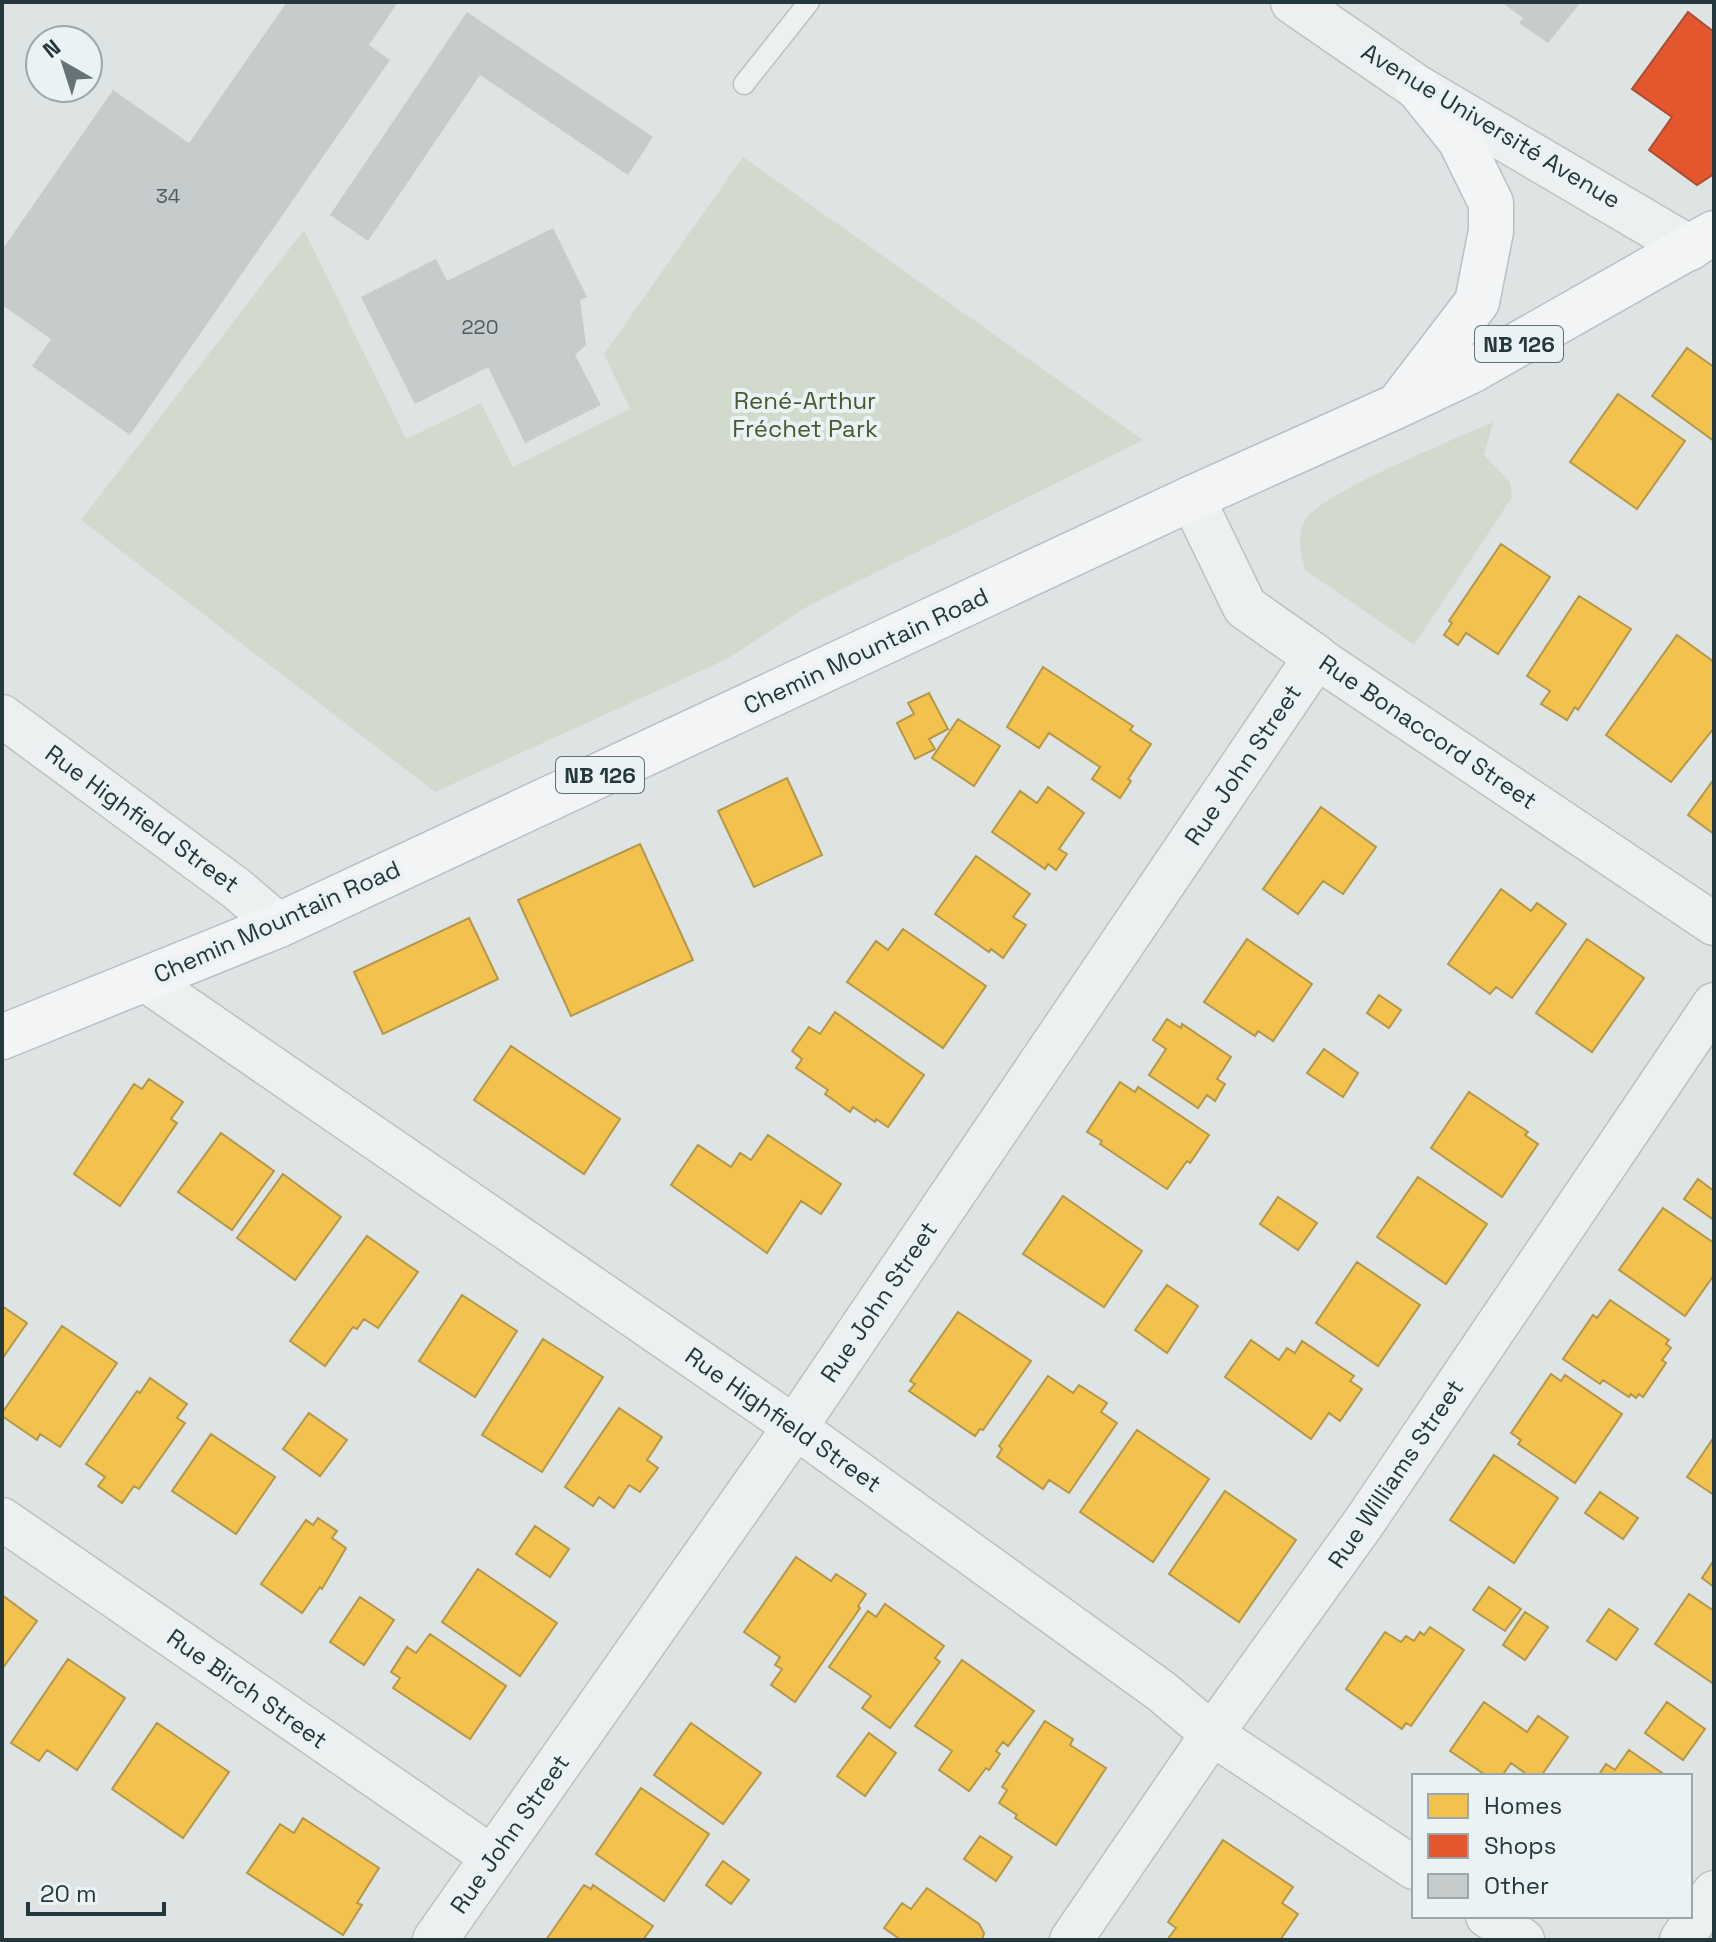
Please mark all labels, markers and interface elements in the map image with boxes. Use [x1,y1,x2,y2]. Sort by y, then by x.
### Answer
north arrow [24,24,104,104]
text: N [37,33,66,64]
street label: Avenue Université Avenue [1356,36,1627,215]
house number: 34 [156,183,180,209]
house number: 220 [462,314,498,340]
road number: NB 126 [1475,326,1563,362]
park label: René-Arthur Fréchet Park [732,385,878,444]
street label: Chemin Mountain Road [738,580,993,721]
street label: Rue Bonaccord Street [1313,647,1543,816]
street label: Rue John Street [1177,678,1308,851]
street label: Rue Highfield Street [39,738,245,899]
road number: NB 126 [556,757,644,793]
street label: Chemin Mountain Road [149,853,405,990]
street label: Rue John Street [813,1215,944,1388]
street label: Rue Highfield Street [679,1340,887,1499]
street label: Rue Williams Street [1321,1373,1470,1574]
street label: Rue Birch Street [161,1622,334,1756]
street label: Rue John Street [443,1748,576,1919]
legend [1412,1774,1692,1918]
text: Homes [1484,1790,1562,1821]
text: Shops [1484,1830,1556,1861]
scale bar [28,1866,164,1916]
text: Other [1484,1870,1549,1901]
text: 20 m [40,1878,97,1909]

